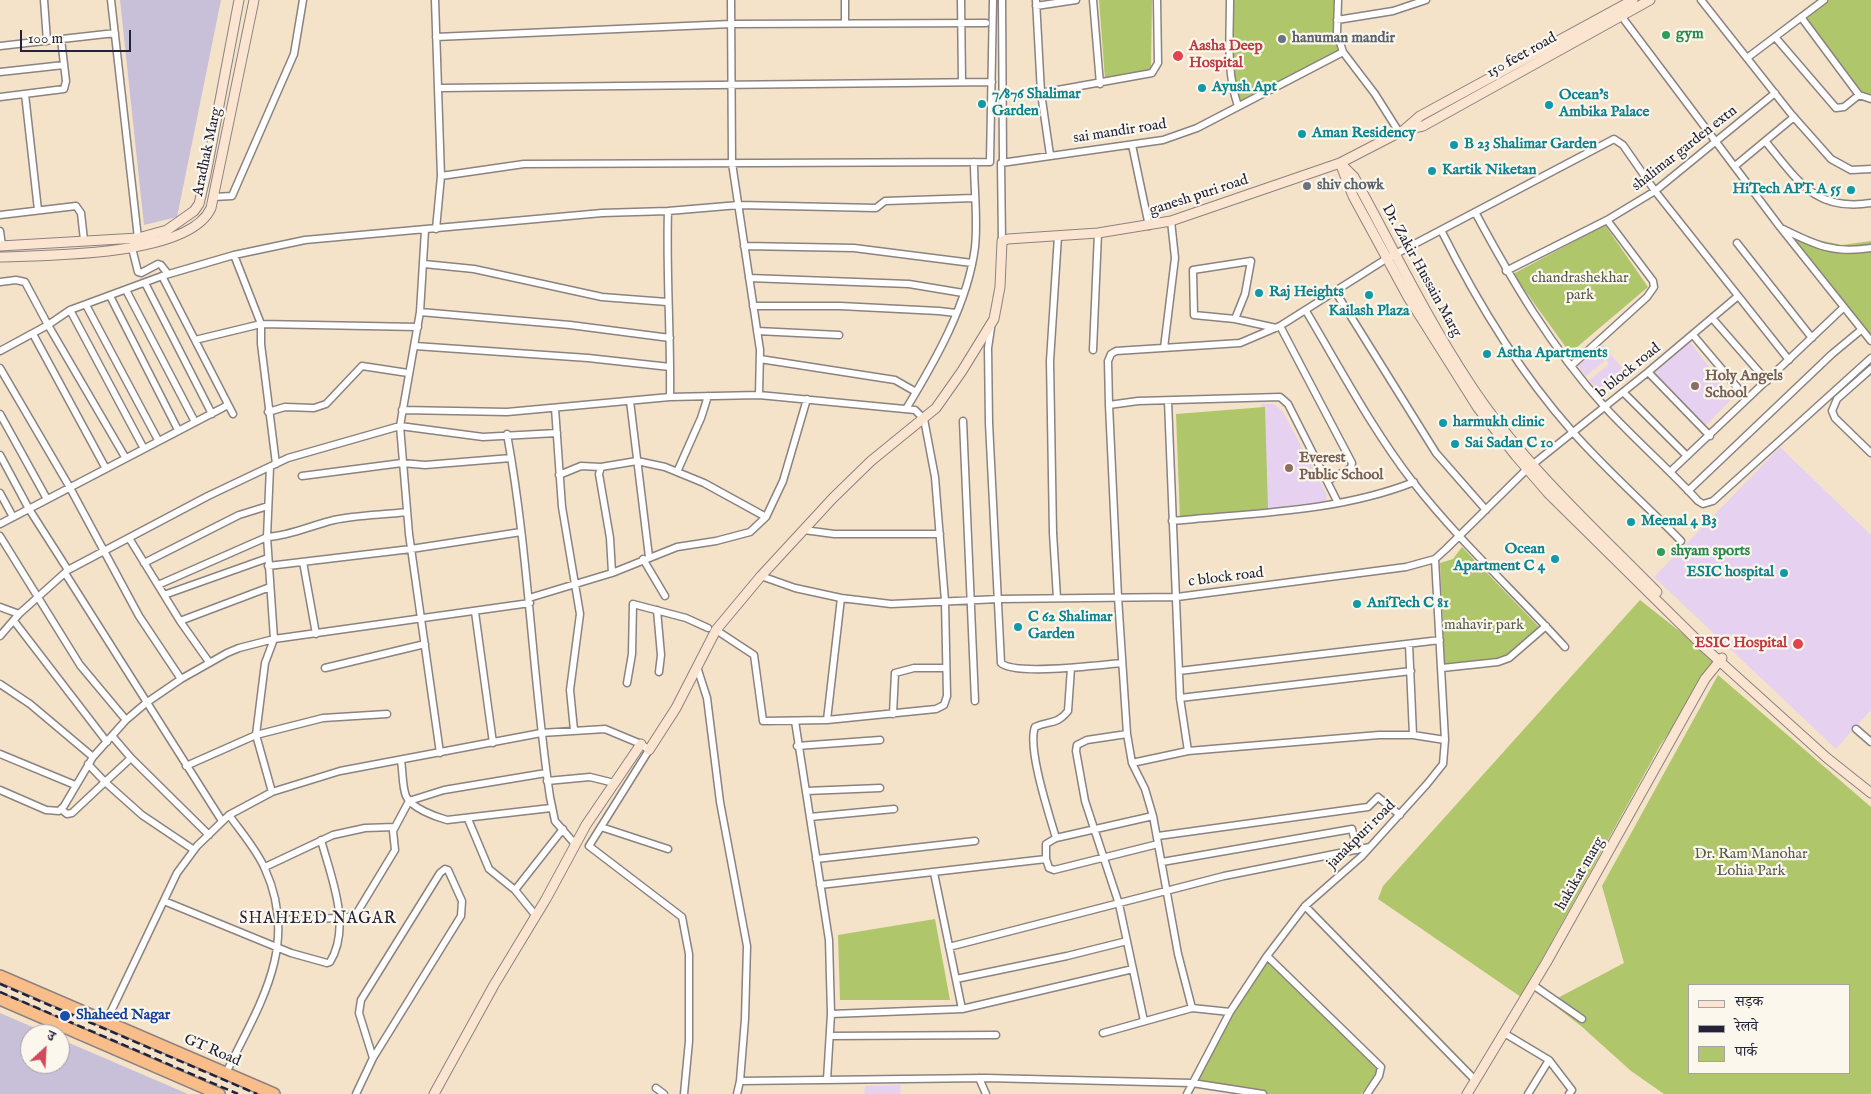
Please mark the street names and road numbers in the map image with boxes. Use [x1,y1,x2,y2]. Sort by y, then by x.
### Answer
street label: 150 feet road [1484,29,1560,83]
street label: shalimar garden extn [1629,102,1741,196]
street label: Aradhak Marg [190,106,226,198]
street label: sai mandir road [1072,116,1168,148]
street label: ganesh puri road [1147,172,1251,220]
street label: Dr. Zakir Hussain Marg [1377,202,1465,340]
street label: b block road [1593,340,1665,402]
street label: c block road [1187,564,1265,592]
street label: janakpuri road [1324,797,1400,873]
street label: hakikat marg [1553,834,1609,914]
street label: GT Road [181,1031,243,1071]

